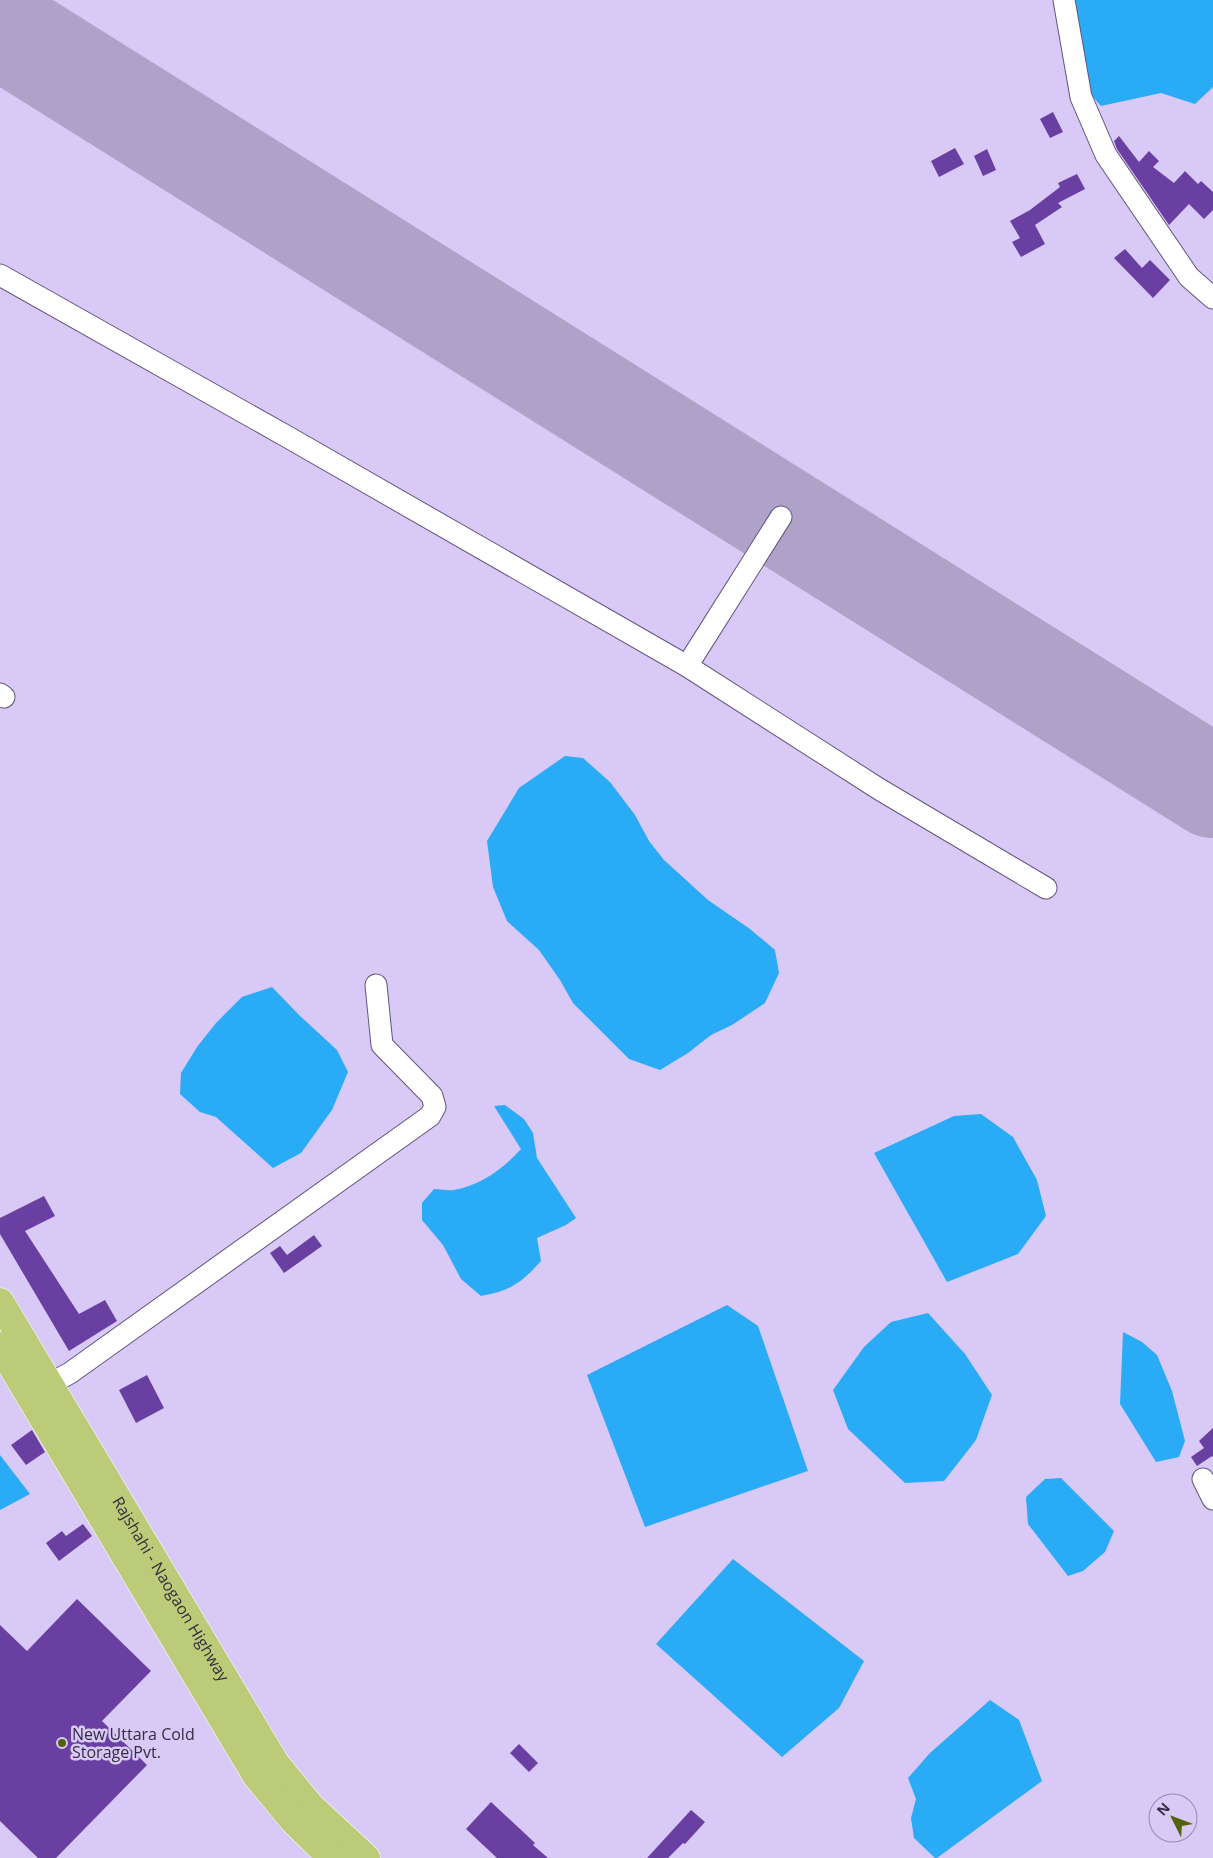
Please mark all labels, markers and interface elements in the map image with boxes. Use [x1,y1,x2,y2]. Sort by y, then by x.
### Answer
street label: Rajshahi - Naogaon Highway [107,1492,235,1686]
place label: New Uttara Cold Storage Pvt. [72,1723,195,1763]
marker: New Uttara Cold Storage Pvt. [56,1737,68,1749]
north arrow [1148,1793,1198,1843]
text: N [1152,1798,1174,1820]

